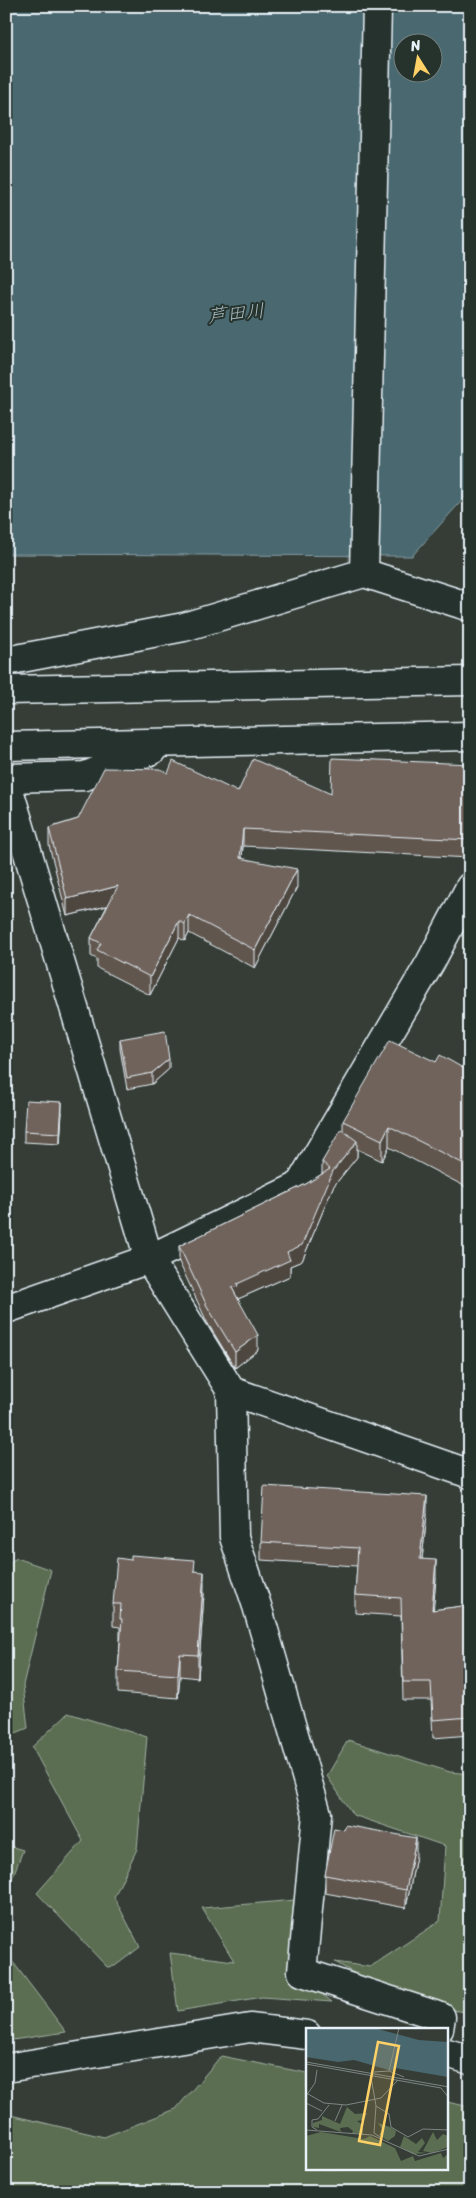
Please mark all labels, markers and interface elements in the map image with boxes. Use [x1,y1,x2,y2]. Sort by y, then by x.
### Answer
north arrow [394,32,444,82]
text: N [407,32,423,59]
water label: 芦田川 [206,294,266,332]
inset map [306,2028,448,2170]

